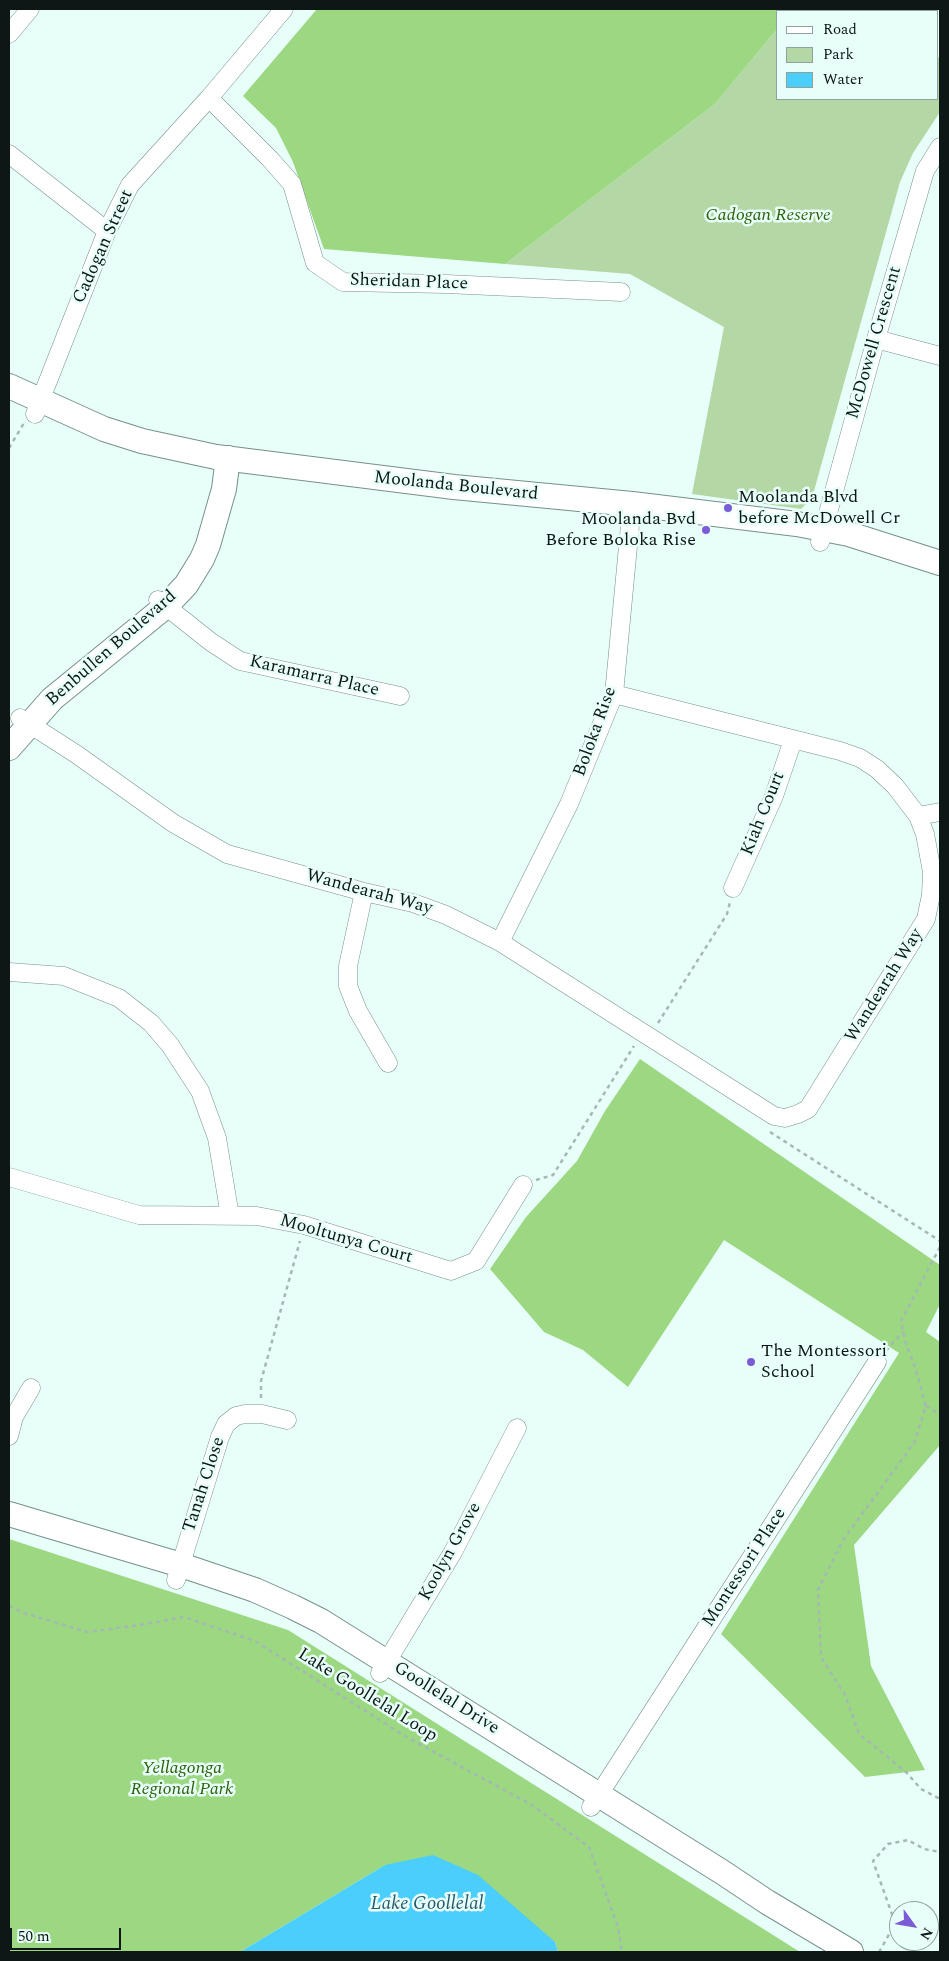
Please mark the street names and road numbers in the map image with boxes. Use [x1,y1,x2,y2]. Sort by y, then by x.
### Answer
street label: Cadogan Street [69,187,139,307]
street label: McDowell Crescent [843,264,907,422]
street label: Sheridan Place [350,270,468,296]
street label: Moolanda Boulevard [373,468,539,506]
street label: Benbullen Boulevard [42,586,182,712]
street label: Karamarra Place [247,652,381,702]
street label: Boloka Rise [570,684,622,780]
street label: Kiah Court [737,769,791,859]
street label: Wandearah Way [303,866,435,920]
street label: Wandearah Way [841,925,929,1047]
street label: Mooltunya Court [277,1211,415,1269]
street label: Tanah Close [179,1435,231,1535]
street label: Koolyn Grove [415,1499,487,1605]
street label: Montessori Place [698,1504,792,1632]
street label: Lake Goollelal Loop [293,1644,441,1748]
street label: Goollelal Drive [389,1658,503,1740]

